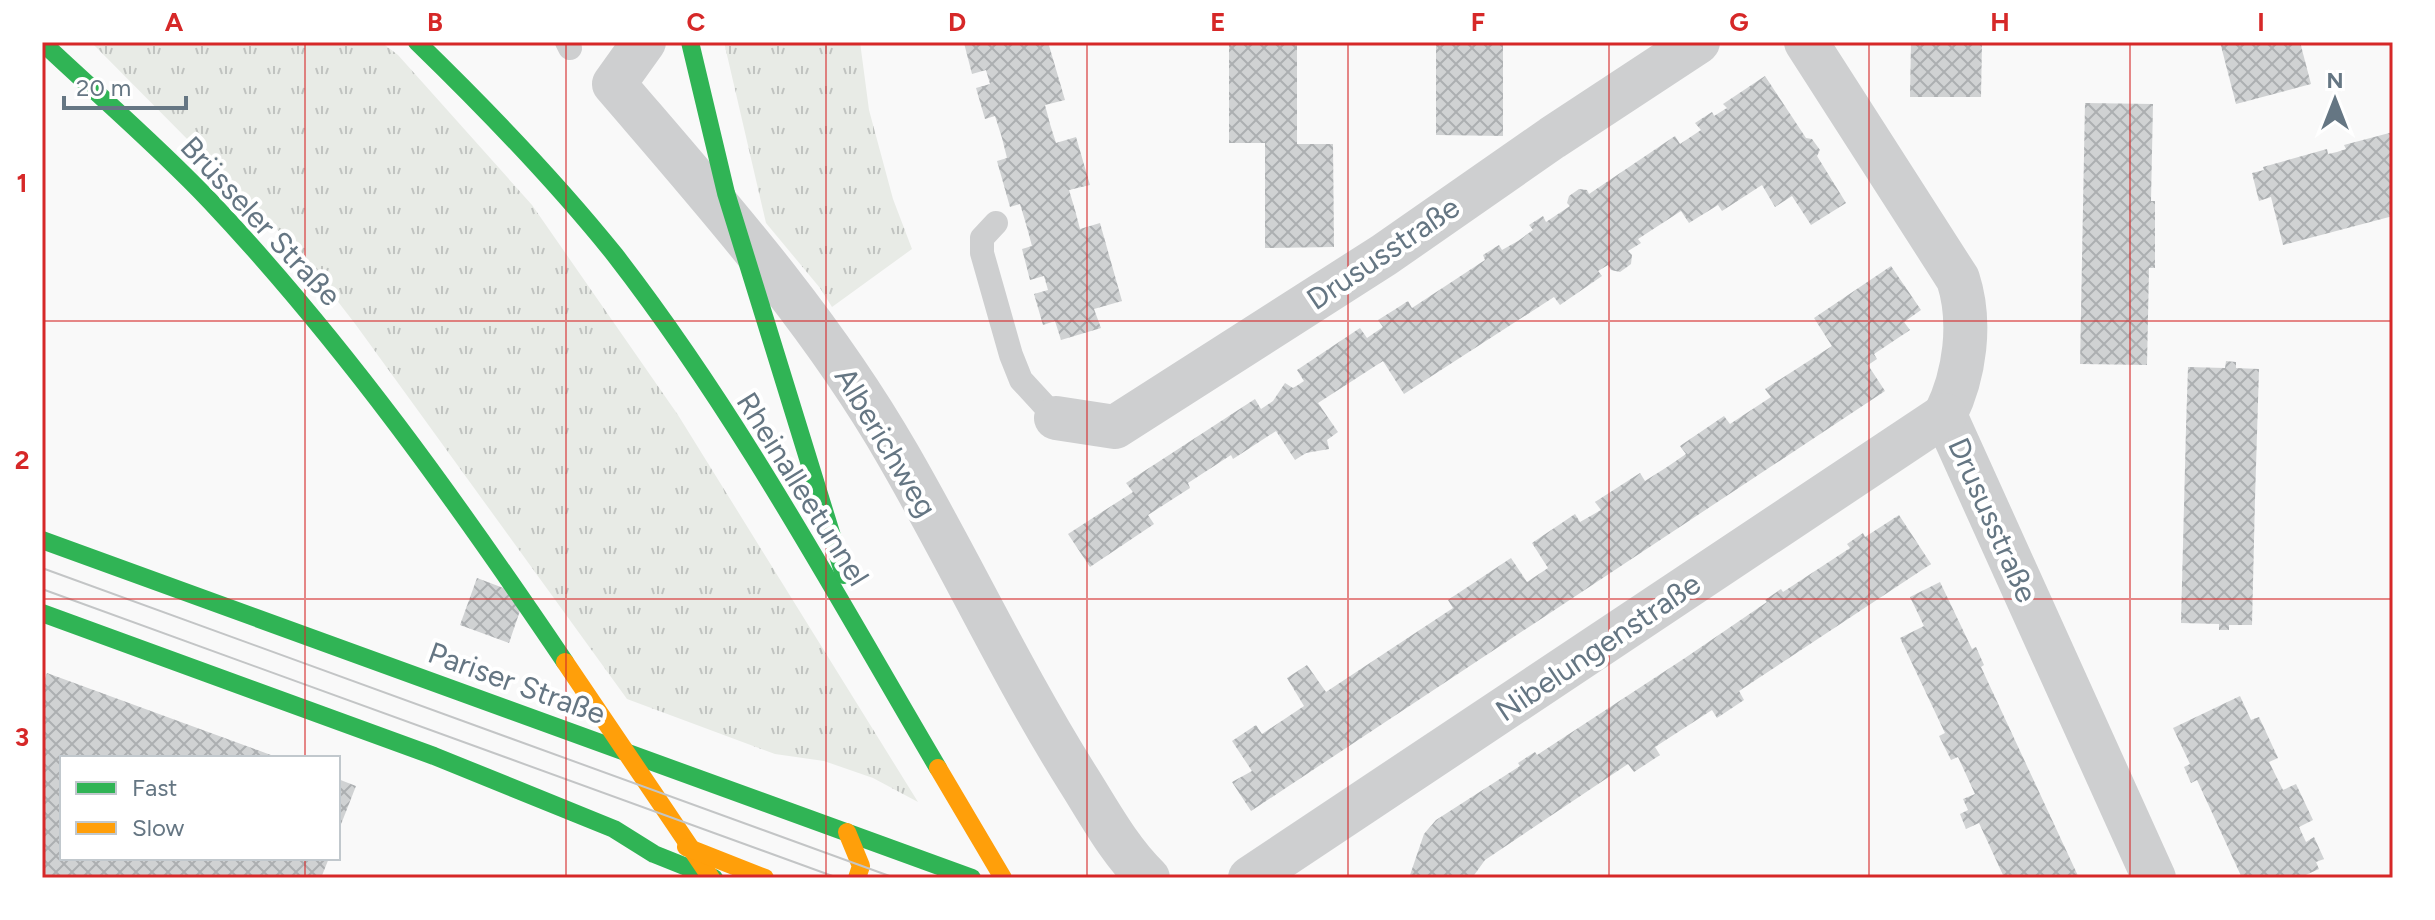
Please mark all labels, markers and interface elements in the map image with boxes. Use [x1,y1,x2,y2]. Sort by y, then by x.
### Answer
text: A [165,6,184,38]
text: B [427,6,443,38]
text: C [687,6,706,38]
text: D [948,6,966,38]
text: E [1210,6,1226,38]
text: F [1471,6,1485,38]
text: G [1729,6,1749,38]
text: H [1990,6,2010,38]
text: I [2257,6,2265,38]
scale bar [64,60,186,110]
north arrow [2295,60,2375,140]
text: N [2326,67,2344,94]
text: 20 m [76,73,131,102]
street label: Brüsseler Straße [173,128,349,314]
text: 1 [17,167,27,199]
street label: Drususstraße [1300,188,1466,318]
street label: Alberichweg [827,361,945,523]
street label: Rheinalleetunnel [729,385,877,593]
street label: Drususstraße [1940,432,2046,608]
text: 2 [14,444,30,476]
street label: Nibelungenstraße [1489,565,1707,729]
street label: Pariser Straße [423,634,611,732]
text: 3 [15,721,29,753]
legend [60,756,340,860]
text: Fast [132,773,177,802]
text: Slow [132,813,185,842]

